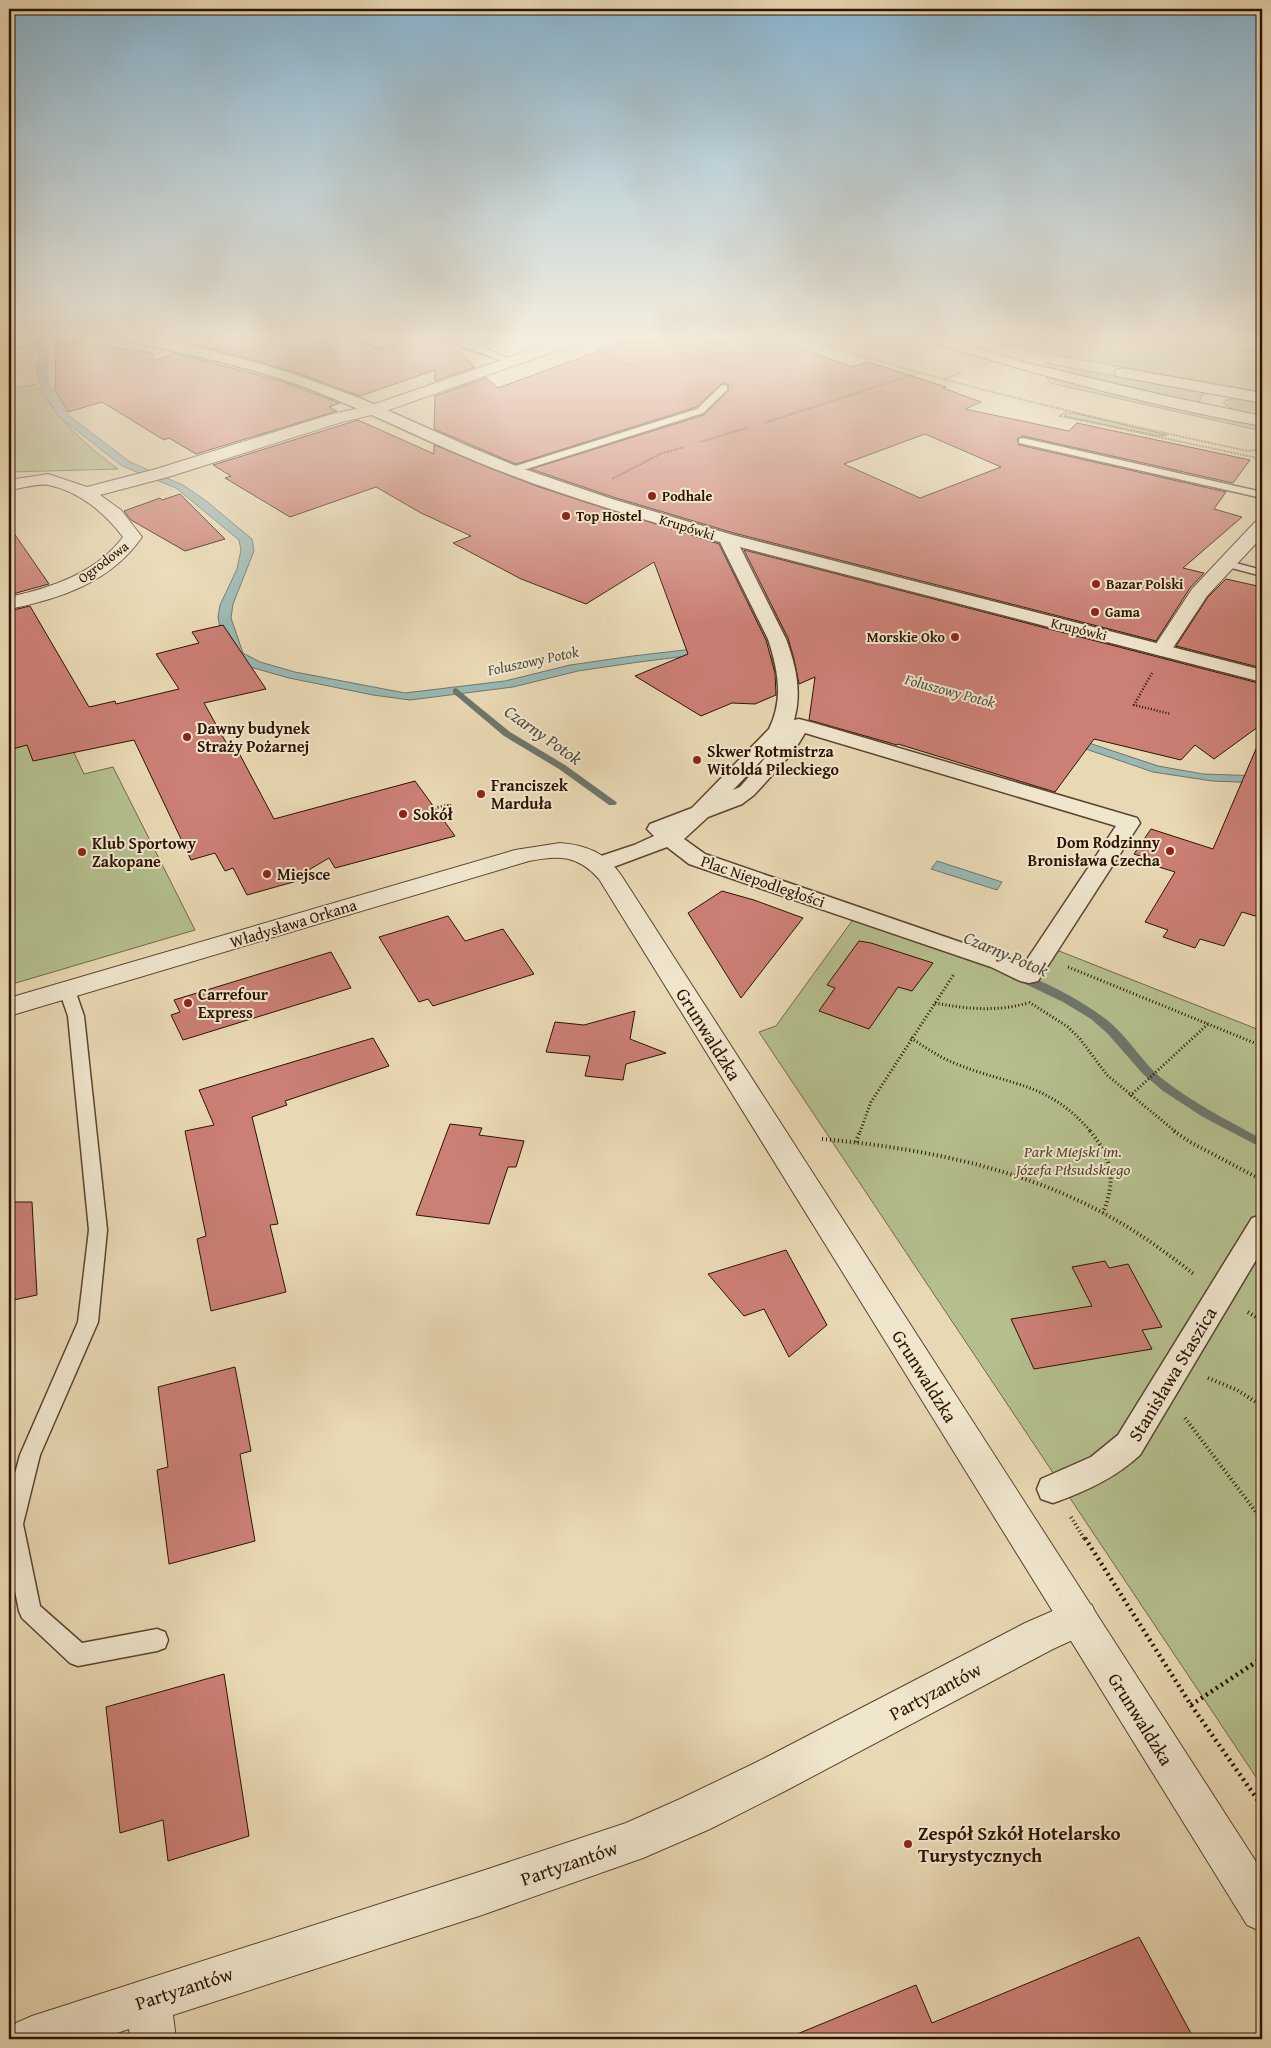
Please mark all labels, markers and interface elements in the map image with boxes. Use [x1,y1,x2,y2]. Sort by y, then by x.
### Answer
place label: Podhale [662,486,712,506]
marker: Podhale [646,490,658,502]
place label: Top Hostel [576,506,643,526]
street label: Krupówki [657,509,717,545]
marker: Top Hostel [560,510,572,522]
street label: Ogrodowa [73,536,133,588]
place label: Bazar Polski [1106,574,1184,594]
marker: Bazar Polski [1090,578,1102,590]
place label: Gama [1105,602,1141,622]
marker: Gama [1089,606,1101,618]
street label: Krupówki [1049,612,1109,646]
place label: Morskie Oko [867,627,946,647]
marker: Morskie Oko [949,631,961,643]
water label: Foluszowy Potok [484,641,581,681]
water label: Foluszowy Potok [902,668,998,713]
water label: Czarny Potok [499,698,588,772]
place label: Dawny budynek Straży Pożarnej [197,716,311,758]
marker: Dawny budynek Straży Pożarnej [181,731,193,743]
place label: Skwer Rotmistrza Witolda Pileckiego [707,739,840,781]
marker: Skwer Rotmistrza Witolda Pileckiego [691,754,703,766]
place label: Franciszek Marduła [491,773,569,815]
marker: Franciszek Marduła [475,788,487,800]
place label: Sokół [413,802,454,826]
marker: Sokół [397,808,409,820]
place label: Dom Rodzinny Bronisława Czecha [1028,830,1161,872]
place label: Klub Sportowy Zakopane [92,831,197,873]
marker: Dom Rodzinny Bronisława Czecha [1164,845,1176,857]
marker: Klub Sportowy Zakopane [76,846,88,858]
street label: Plac Niepodległości [698,849,829,914]
place label: Miejsce [277,862,331,886]
marker: Miejsce [261,868,273,880]
street label: Władysława Orkana [227,892,360,954]
water label: Czarny Potok [960,924,1053,984]
place label: Carrefour Express [198,982,269,1024]
street label: Grunwaldzka [669,982,749,1086]
marker: Carrefour Express [182,997,194,1009]
park label: Park Miejski im. Józefa Piłsudskiego [1013,1139,1130,1181]
street label: Stanisława Staszica [1121,1301,1223,1447]
street label: Grunwaldzka [885,1324,965,1428]
street label: Partyzantów [884,1655,987,1727]
street label: Grunwaldzka [1101,1667,1181,1771]
place label: Zespół Szkół Hotelarsko Turystycznych [918,1819,1121,1869]
street label: Partyzantów [517,1833,622,1893]
marker: Zespół Szkół Hotelarsko Turystycznych [902,1838,914,1850]
street label: Partyzantów [132,1959,237,2017]

